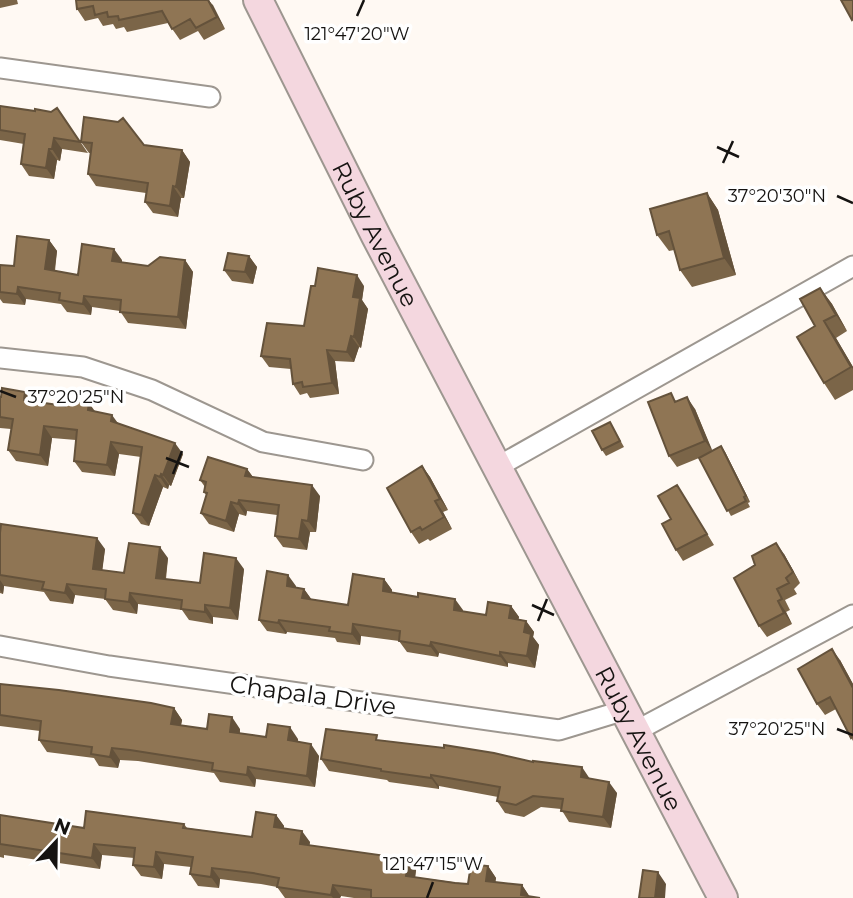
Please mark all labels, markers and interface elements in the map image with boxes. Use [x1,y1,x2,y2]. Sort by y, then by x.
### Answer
text: 121°47'20"W [304,23,410,45]
street label: Ruby Avenue [327,157,425,312]
text: 37°20'30"N [728,185,826,207]
text: 37°20'25"N [28,386,124,408]
street label: Ruby Avenue [589,661,689,816]
street label: Chapala Drive [228,669,398,721]
text: 37°20'25"N [729,718,825,740]
north arrow [21,807,91,877]
text: N [51,813,74,840]
text: 121°47'15"W [383,853,483,875]

